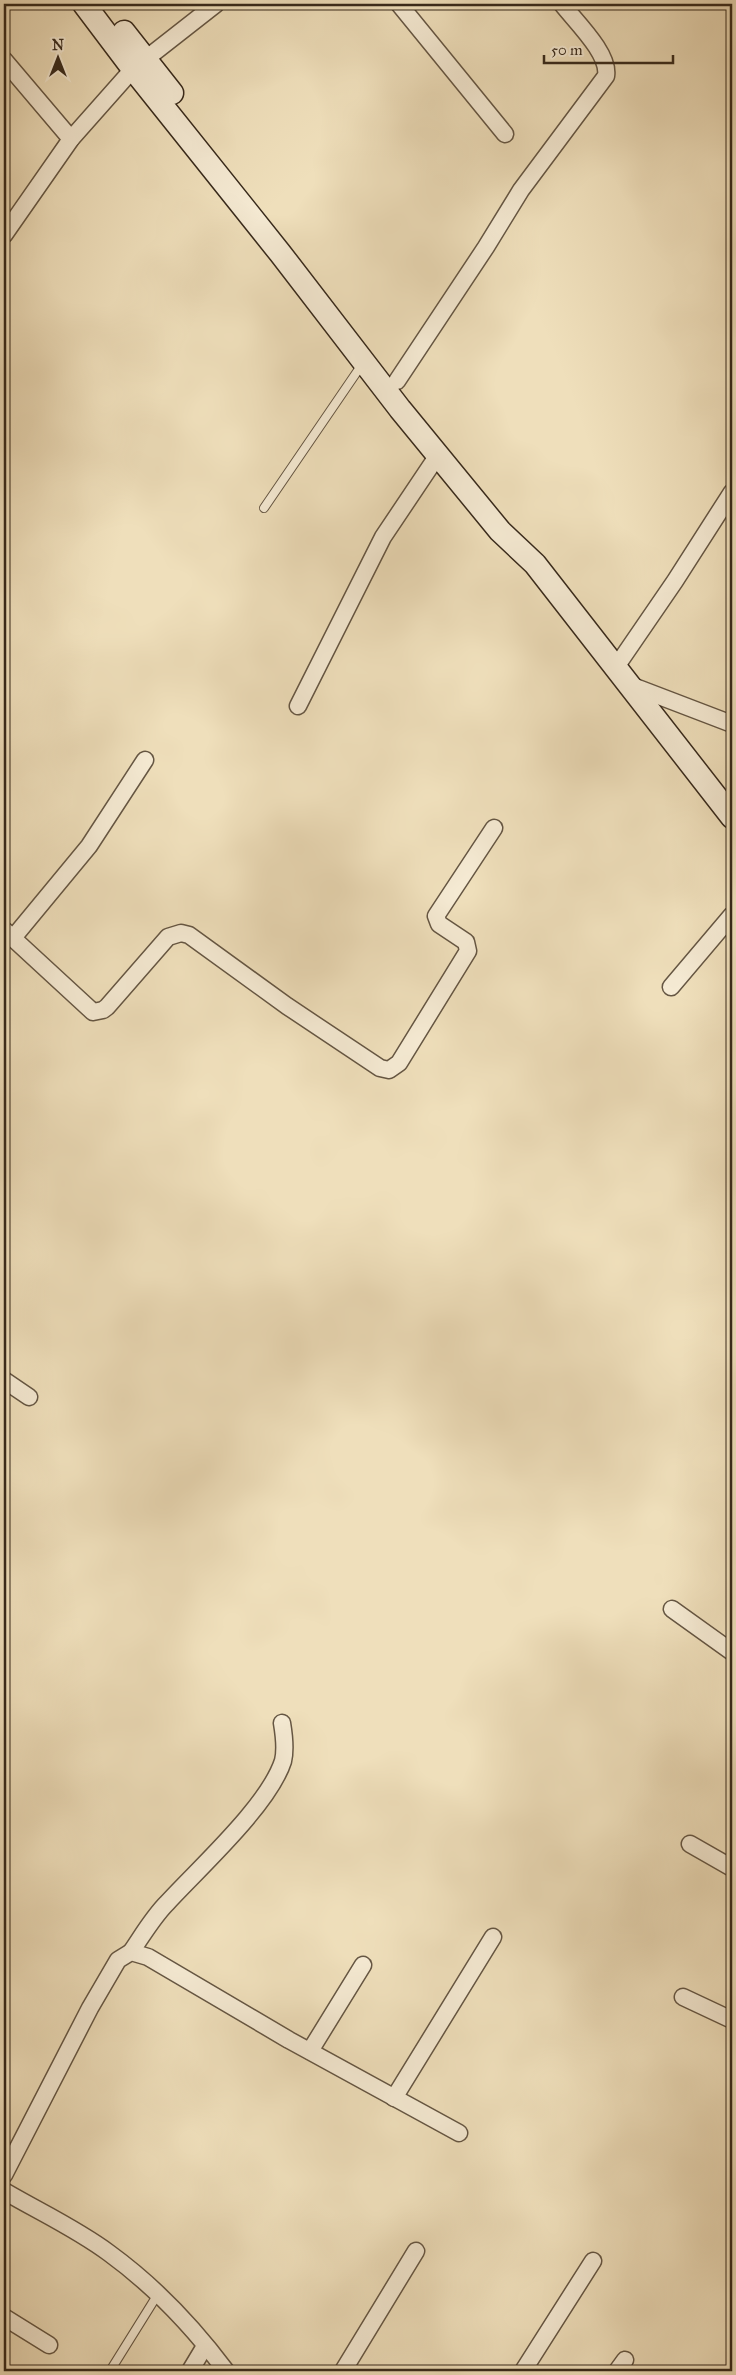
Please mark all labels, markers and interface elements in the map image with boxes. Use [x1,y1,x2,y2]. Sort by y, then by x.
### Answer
north arrow [32,32,82,82]
scale bar [544,32,672,64]
text: N [52,37,64,54]
text: 50 m [551,41,583,59]

